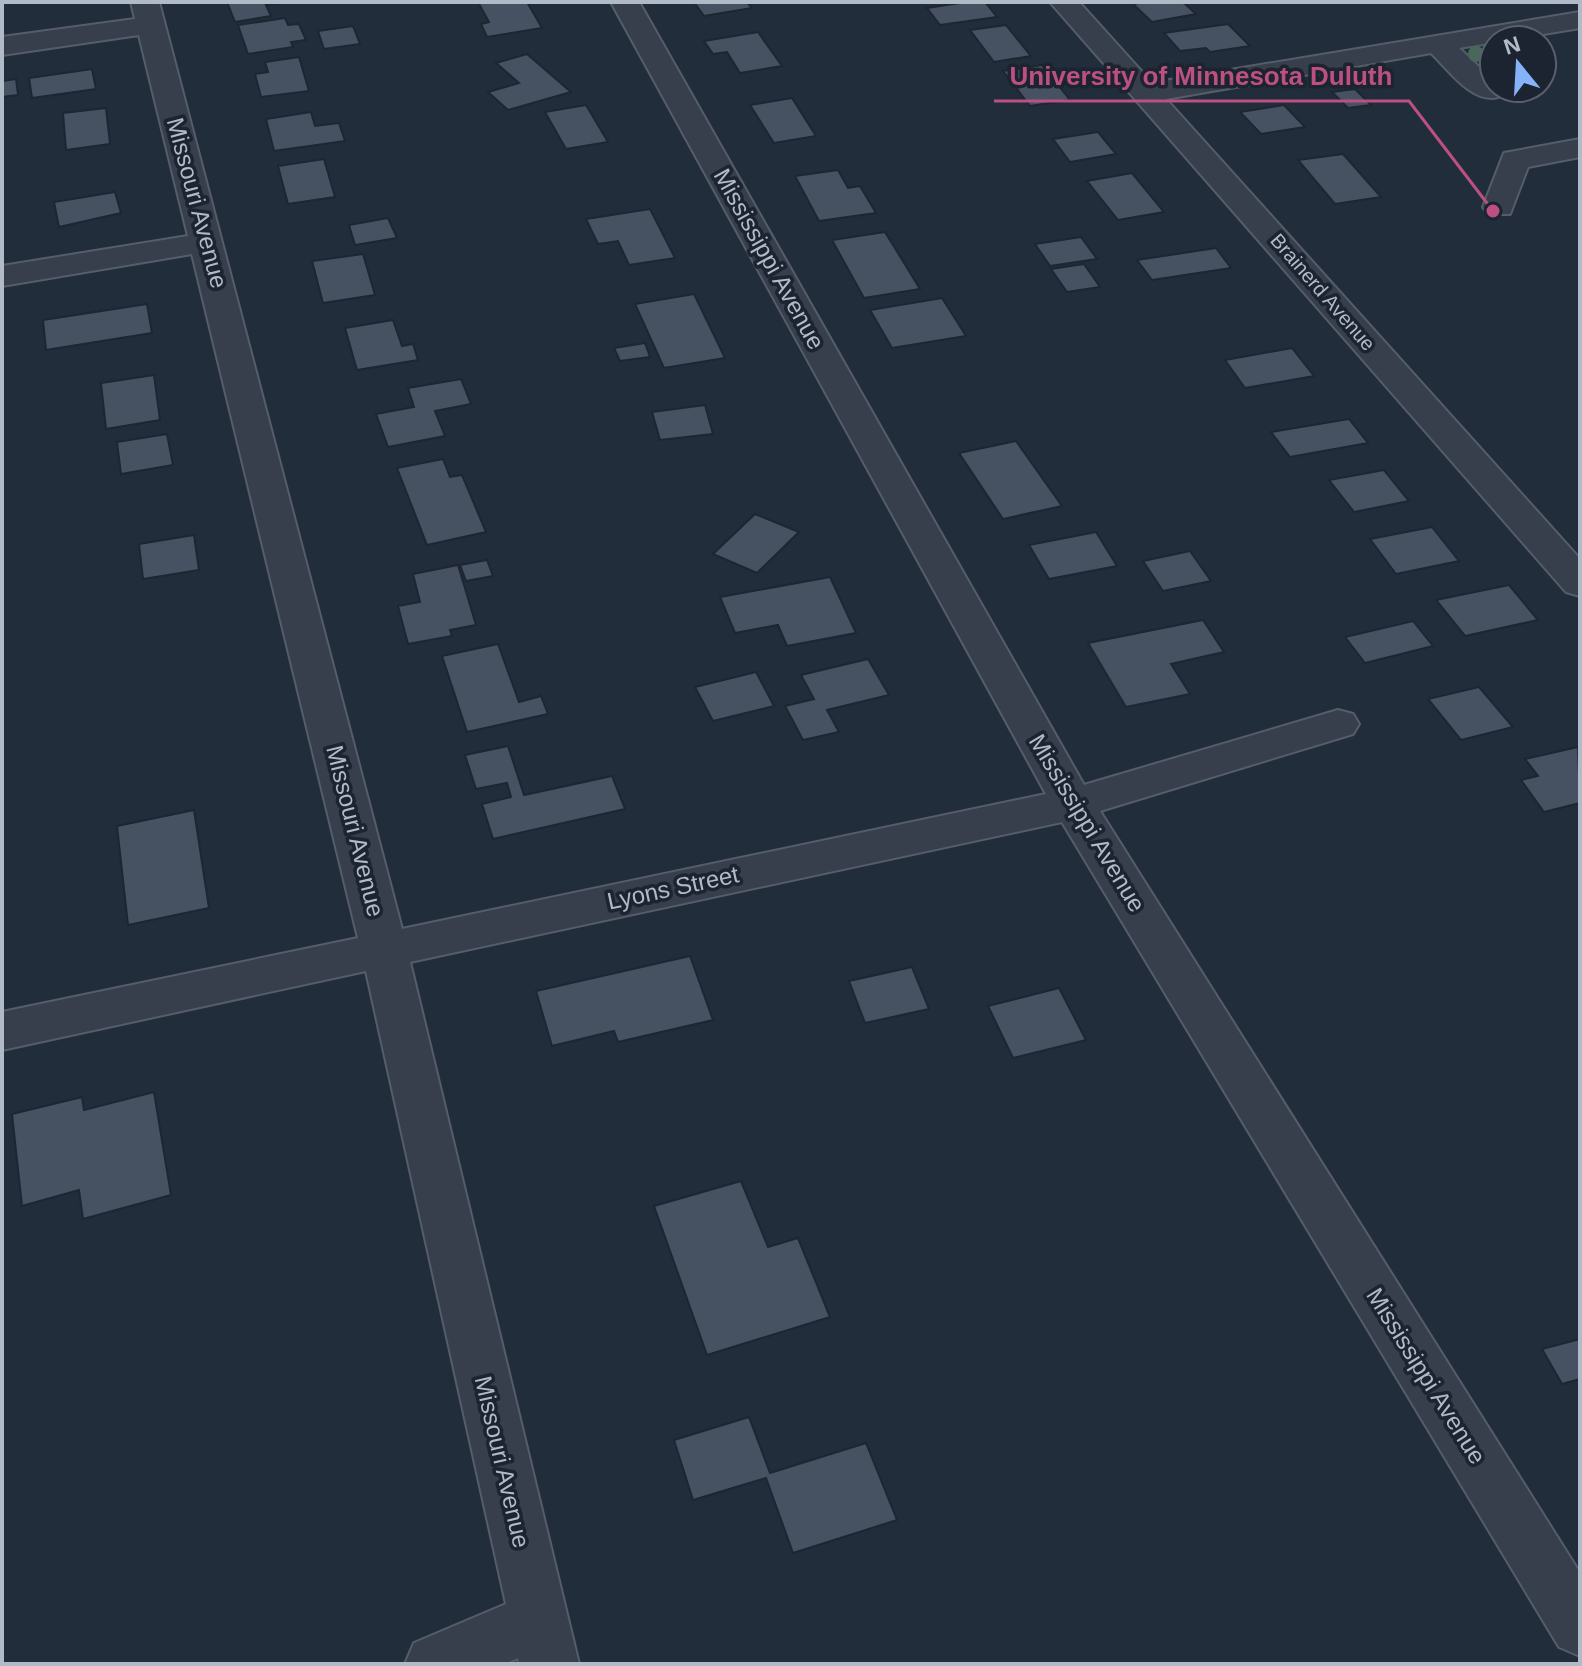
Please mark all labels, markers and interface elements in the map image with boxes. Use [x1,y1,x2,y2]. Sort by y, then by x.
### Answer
north arrow [1478,24,1558,104]
text: N [1501,31,1523,60]
callout: University of Minnesota Duluth [994,51,1409,101]
text: University of Minnesota Duluth [1010,61,1392,91]
street label: Missouri Avenue [162,115,233,291]
street label: Mississippi Avenue [709,164,830,354]
street label: Brainerd Avenue [1266,229,1380,355]
street label: Mississippi Avenue [1024,729,1151,916]
street label: Missouri Avenue [321,742,390,919]
street label: Lyons Street [605,860,741,915]
street label: Mississippi Avenue [1361,1283,1491,1469]
street label: Missouri Avenue [470,1373,535,1551]

